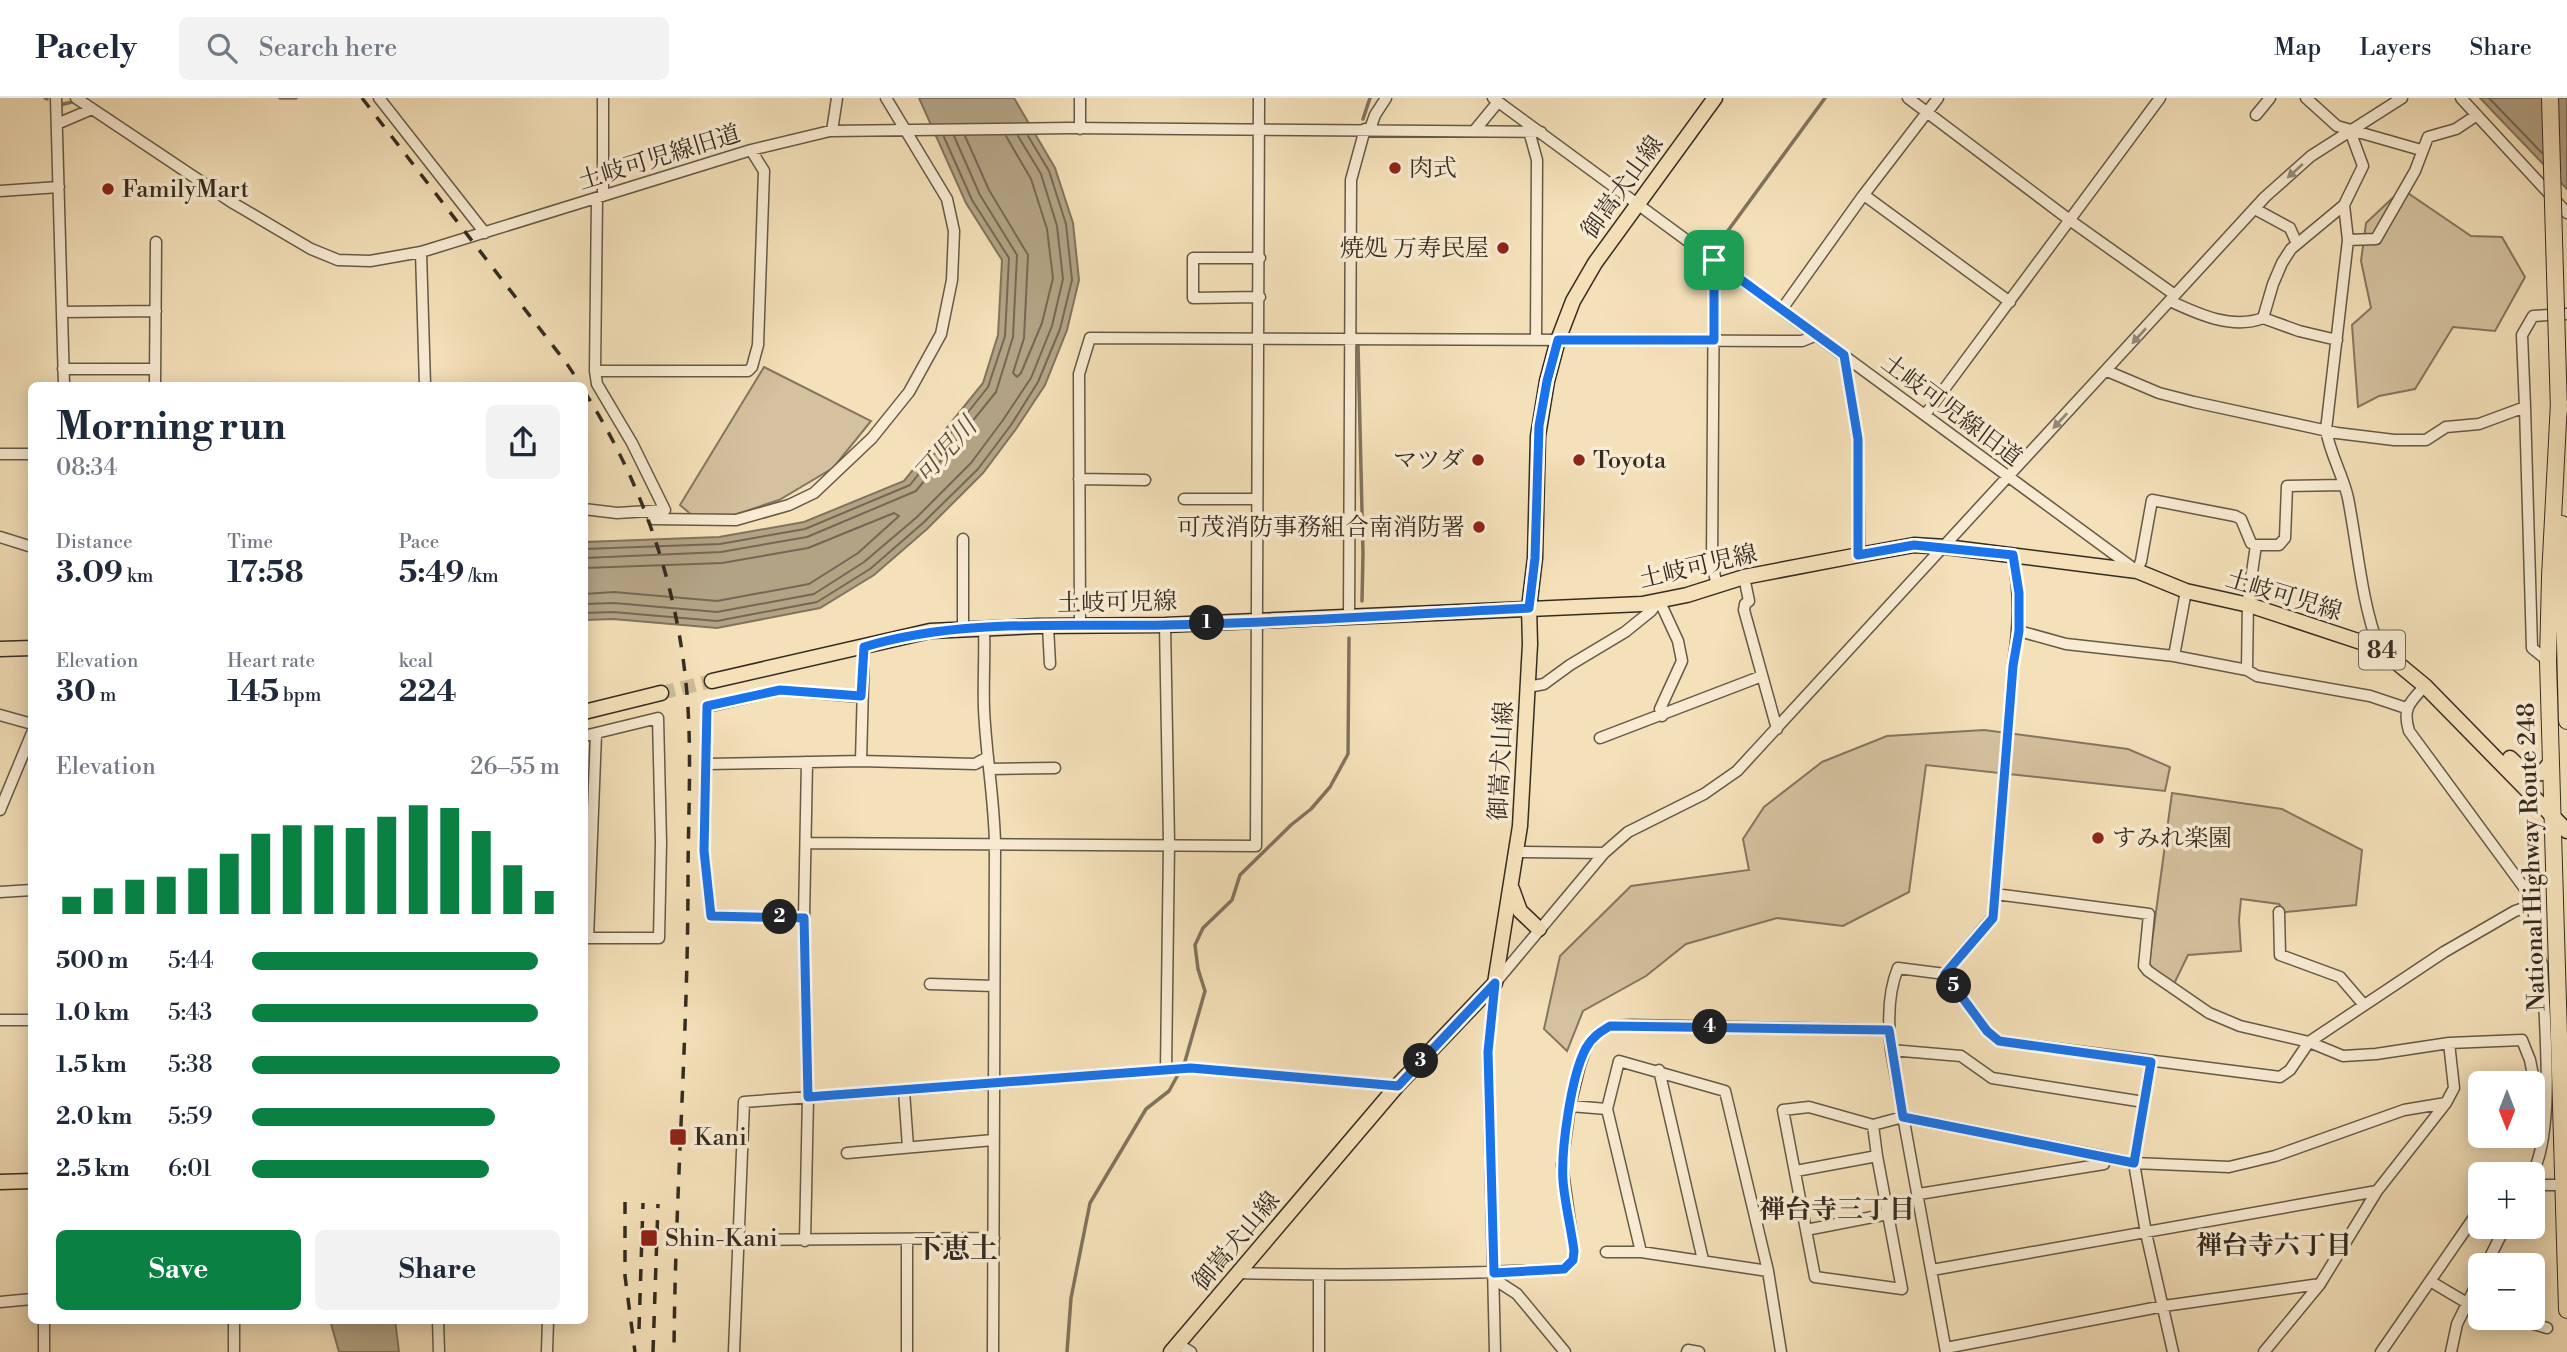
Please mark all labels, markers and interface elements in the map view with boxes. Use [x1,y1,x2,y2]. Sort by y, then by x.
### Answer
search box [179,17,669,80]
text: Pacely [35,28,137,69]
icon: search [203,29,241,67]
text: Search here [259,32,397,64]
text: Map [2274,33,2321,63]
text: Layers [2359,33,2431,63]
text: Share [2469,33,2532,63]
street label: 土岐可児線旧道 [575,119,744,197]
street label: 御嵩犬山線 [1575,130,1670,245]
place label: 肉式 [1409,154,1457,184]
marker: 肉式 [1387,160,1403,176]
one-way arrow [2287,162,2304,178]
place label: FamilyMart [122,175,250,205]
marker: FamilyMart [100,181,116,197]
pin [1684,230,1744,290]
place label: 焼処 万寿民屋 [1340,234,1489,264]
marker: 焼処 万寿民屋 [1495,240,1511,256]
icon: arrive [1695,241,1733,279]
one-way arrow [2131,327,2147,344]
street label: 土岐可児線旧道 [1875,348,2028,473]
text: Morning run [56,404,286,451]
button: share [486,405,560,479]
water label: 可児川 [908,409,986,490]
one-way arrow [2052,412,2068,430]
place label: マツダ [1393,446,1464,476]
place label: Toyota [1593,446,1667,476]
marker: マツダ [1470,452,1486,468]
marker: Toyota [1571,452,1587,468]
text: 08:34 [56,454,117,482]
place label: 可茂消防事務組合南消防署 [1177,513,1465,543]
marker: 可茂消防事務組合南消防署 [1471,519,1487,535]
text: Distance [56,530,133,554]
text: Time [227,530,273,554]
text: Pace [399,530,439,554]
street label: 土岐可児線 [1636,539,1760,595]
text: 3.09 [56,554,123,592]
text: 17:58 [227,554,304,592]
text: 5:49 [399,554,464,592]
text: km [123,564,153,588]
text: /km [464,564,499,588]
street label: 土岐可児線 [2222,564,2345,628]
street label: 土岐可児線 [1057,587,1177,619]
pin: 1 [1190,606,1224,640]
text: 1 [1202,610,1211,634]
road number: 84 [2359,630,2405,670]
text: Elevation [56,649,138,673]
text: Heart rate [227,649,315,673]
text: kcal [399,649,433,673]
text: 30 [56,673,96,711]
text: 145 [227,673,279,711]
text: 224 [399,673,457,711]
text: m [96,683,116,707]
text: bpm [279,683,321,707]
street label: 御嵩犬山線 [1484,700,1520,822]
street label: National Highway Route 248 [2512,702,2552,1012]
text: Elevation [56,753,156,781]
text: 26–55 m [470,753,560,781]
place label: すみれ楽園 [2112,824,2232,854]
marker: すみれ楽園 [2090,830,2106,846]
pin: 2 [762,900,798,934]
text: 2 [774,904,785,928]
text: 500 m [56,947,128,975]
text: 5:44 [168,947,214,975]
pin: 5 [1937,968,1972,1004]
text: 5 [1948,973,1959,997]
text: 1.0 km [56,999,129,1027]
text: 5:43 [168,999,212,1027]
pin: 4 [1692,1010,1728,1044]
text: 4 [1703,1014,1716,1038]
pin: 3 [1404,1044,1438,1079]
text: 3 [1415,1048,1426,1072]
text: 1.5 km [56,1051,127,1079]
text: 5:38 [168,1051,213,1079]
north arrow [2468,1071,2544,1148]
map controls [2468,1071,2545,1330]
text: 2.0 km [56,1103,132,1131]
text: 5:59 [168,1103,212,1131]
place label: Kani [694,1123,747,1153]
marker: Kani [668,1127,688,1147]
text: 2.5 km [56,1155,130,1183]
text: 6:01 [168,1155,212,1183]
button: + [2468,1162,2545,1239]
street label: 御嵩犬山線 [1187,1186,1287,1297]
district label: 禅台寺三丁目 [1759,1194,1915,1226]
place label: Shin-Kani [665,1224,778,1254]
marker: Shin-Kani [639,1228,659,1248]
button: Save [56,1230,301,1310]
button: Share [315,1230,560,1310]
district label: 禅台寺六丁目 [2196,1230,2352,1262]
district label: 下恵土 [914,1232,998,1267]
button: − [2468,1253,2545,1330]

